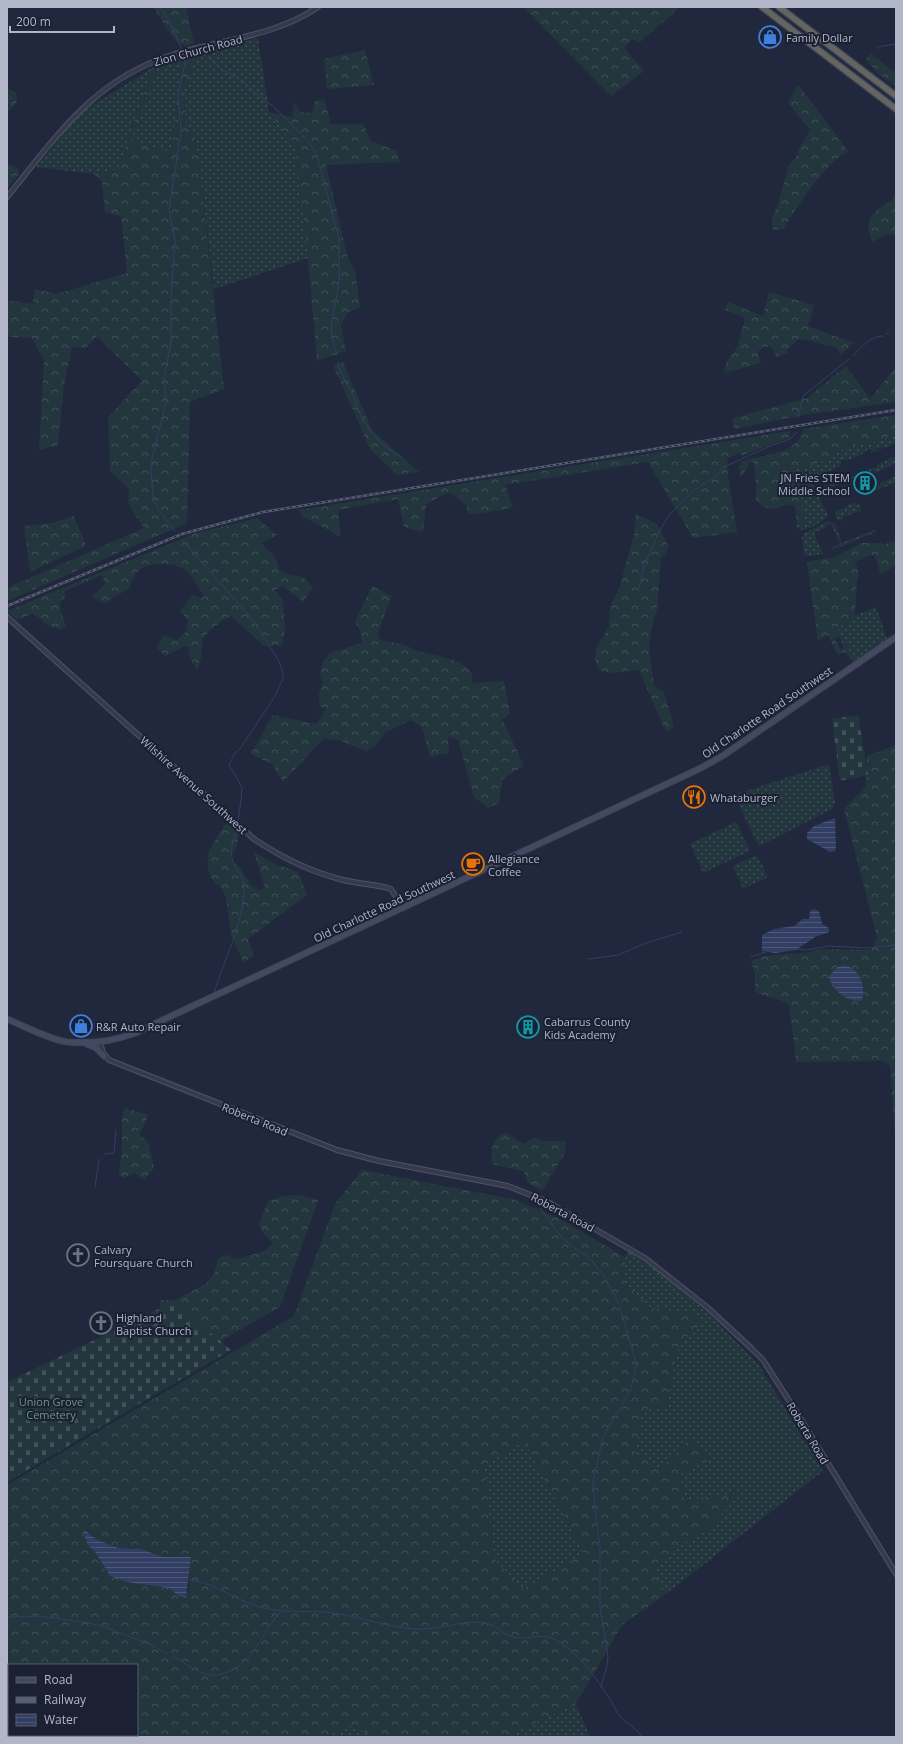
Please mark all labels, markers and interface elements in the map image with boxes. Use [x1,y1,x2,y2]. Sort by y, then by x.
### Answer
scale bar [10,8,114,34]
text: 200 m [16,13,51,30]
shop icon: Family Dollar [757,24,783,50]
place label: Family Dollar [786,30,853,45]
street label: Zion Church Road [152,31,244,69]
place label: JN Fries STEM Middle School [778,470,850,498]
building icon: JN Fries STEM Middle School [852,470,878,496]
street label: Old Charlotte Road Southwest [699,663,835,761]
street label: Wilshire Avenue Southwest [137,733,251,837]
restaurant icon: Whataburger [681,784,707,810]
place label: Whataburger [710,790,778,805]
cafe icon: Allegiance Coffee [460,851,486,877]
place label: Allegiance Coffee [488,851,540,879]
street label: Old Charlotte Road Southwest [311,867,457,945]
shop icon: R&R Auto Repair [68,1013,94,1039]
building icon: Cabarrus County Kids Academy [515,1014,541,1040]
place label: Cabarrus County Kids Academy [544,1014,631,1042]
place label: R&R Auto Repair [96,1019,181,1034]
street label: Roberta Road [220,1099,290,1139]
street label: Roberta Road [529,1189,597,1235]
church icon: Calvary Foursquare Church [65,1242,91,1268]
place label: Calvary Foursquare Church [94,1242,193,1270]
church icon: Highland Baptist Church [88,1310,114,1336]
place label: Highland Baptist Church [116,1310,192,1338]
park label: Union Grove Cemetery [19,1394,83,1422]
street label: Roberta Road [784,1399,832,1467]
legend [8,1664,138,1736]
text: Road [44,1671,73,1688]
text: Railway [44,1691,87,1708]
text: Water [44,1711,78,1728]

